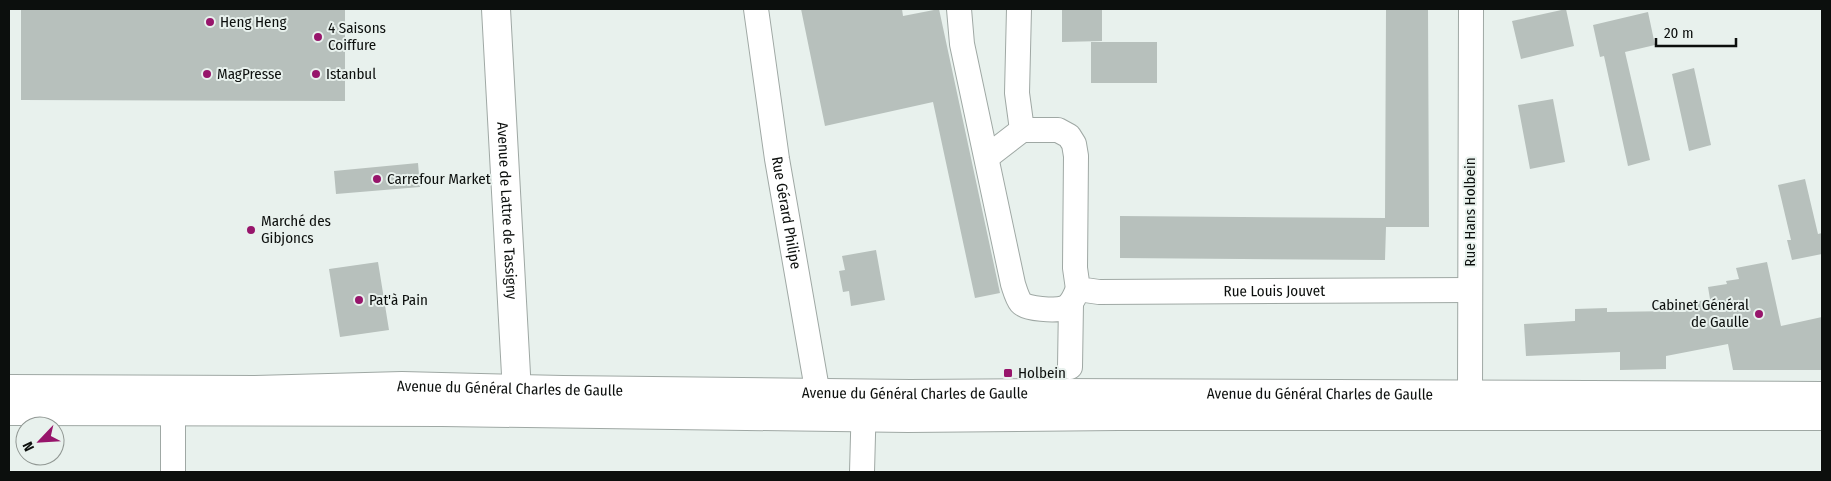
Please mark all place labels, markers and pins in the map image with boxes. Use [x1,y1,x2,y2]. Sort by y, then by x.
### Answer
place label: Heng Heng [220,13,286,31]
marker: Heng Heng [204,16,216,28]
place label: 4 Saisons Coiffure [328,19,386,54]
marker: 4 Saisons Coiffure [312,31,324,43]
place label: MagPresse [217,65,282,83]
place label: Istanbul [326,65,376,83]
marker: MagPresse [201,68,213,80]
marker: Istanbul [310,68,322,80]
place label: Carrefour Market [387,170,491,188]
marker: Carrefour Market [371,173,383,185]
place label: Marché des Gibjoncs [261,212,331,247]
marker: Marché des Gibjoncs [245,224,257,236]
place label: Pat'à Pain [369,291,428,309]
marker: Pat'à Pain [353,294,365,306]
place label: Cabinet Général de Gaulle [1651,296,1749,331]
marker: Cabinet Général de Gaulle [1753,308,1765,320]
place label: Holbein [1018,364,1066,382]
marker: Holbein [1002,367,1014,379]

